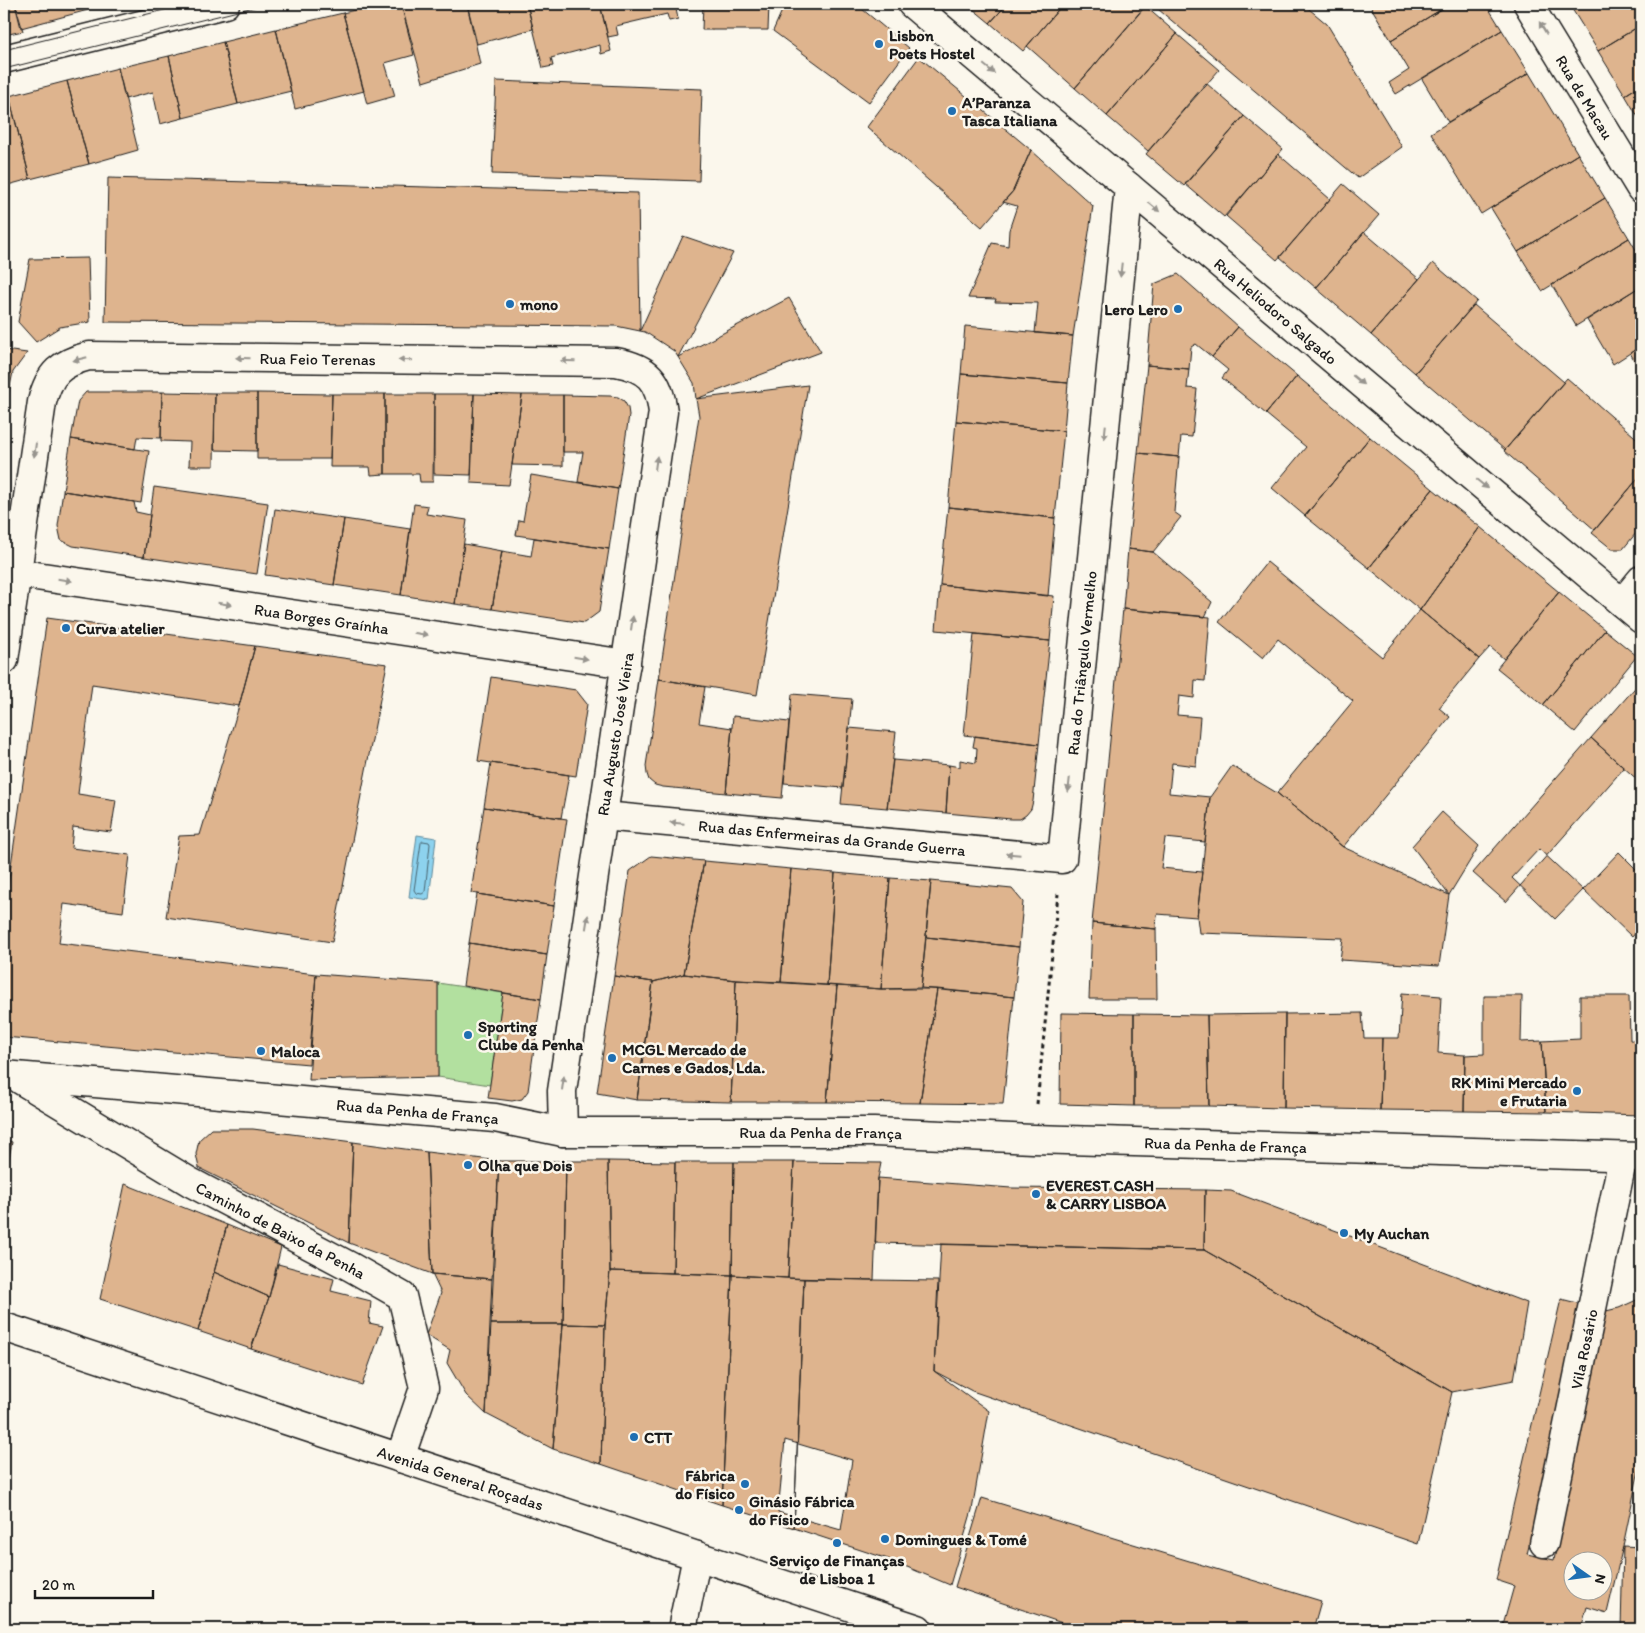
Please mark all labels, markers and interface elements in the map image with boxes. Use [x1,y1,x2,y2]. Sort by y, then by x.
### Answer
one-way arrow [1538,21,1547,34]
place label: Lisbon Poets Hostel [889,26,975,63]
marker: Lisbon Poets Hostel [873,38,885,50]
street label: Rua de Macau [1551,52,1617,143]
one-way arrow [983,63,995,74]
place label: A’Paranza Tasca Italiana [961,93,1058,130]
marker: A’Paranza Tasca Italiana [946,105,958,117]
one-way arrow [1147,202,1160,213]
street label: Rua Heliodoro Salgado [1210,254,1341,369]
one-way arrow [1117,263,1125,279]
place label: mono [519,295,558,314]
marker: mono [504,298,516,310]
place label: Lero Lero [1104,300,1168,319]
marker: Lero Lero [1172,303,1184,315]
street label: Rua Feio Terenas [260,349,376,369]
one-way arrow [234,354,250,362]
one-way arrow [73,355,88,363]
one-way arrow [397,356,413,364]
one-way arrow [559,357,575,365]
one-way arrow [1351,374,1364,385]
one-way arrow [1101,424,1109,440]
one-way arrow [30,442,38,458]
one-way arrow [652,454,660,470]
one-way arrow [1476,479,1489,490]
street label: Rua do Triângulo Vermelho [1063,570,1101,756]
one-way arrow [57,577,73,585]
street label: Rua Borges Graínha [253,600,391,639]
one-way arrow [218,601,234,609]
one-way arrow [628,615,636,631]
place label: Curva atelier [76,619,166,638]
marker: Curva atelier [60,622,72,634]
one-way arrow [413,630,429,638]
street label: Rua Augusto José Vieira [593,650,638,817]
one-way arrow [574,654,590,662]
one-way arrow [1065,778,1073,794]
street label: Rua das Enfermeiras da Grande Guerra [697,816,967,860]
one-way arrow [669,819,685,827]
one-way arrow [1005,850,1021,858]
one-way arrow [583,914,591,930]
place label: Sporting Clube da Penha [478,1017,583,1054]
marker: Sporting Clube da Penha [462,1029,474,1041]
place label: MCGL Mercado de Carnes e Gados, Lda. [622,1040,765,1077]
place label: Maloca [271,1042,321,1061]
marker: Maloca [255,1045,267,1057]
marker: MCGL Mercado de Carnes e Gados, Lda. [606,1052,618,1064]
place label: RK Mini Mercado e Frutaria [1451,1073,1567,1110]
one-way arrow [559,1075,567,1091]
marker: RK Mini Mercado e Frutaria [1571,1085,1583,1097]
street label: Rua da Penha de França [335,1095,499,1128]
street label: Rua da Penha de França [739,1123,903,1143]
street label: Rua da Penha de França [1144,1133,1307,1157]
place label: Olha que Dois [478,1156,572,1176]
marker: Olha que Dois [462,1159,474,1171]
place label: EVEREST CASH & CARRY LISBOA [1046,1176,1167,1213]
street label: Caminho de Baixo da Penha [192,1178,369,1284]
marker: EVEREST CASH & CARRY LISBOA [1030,1188,1042,1200]
place label: My Auchan [1354,1224,1430,1244]
marker: My Auchan [1338,1227,1350,1239]
street label: Vila Rosário [1567,1307,1602,1391]
place label: CTT [644,1428,673,1447]
marker: CTT [628,1431,640,1443]
street label: Avenida General Roçadas [375,1442,546,1515]
place label: Fábrica do Físico [675,1466,735,1503]
marker: Fábrica do Físico [739,1478,751,1490]
place label: Ginásio Fábrica do Físico [749,1492,855,1529]
marker: Ginásio Fábrica do Físico [733,1504,745,1516]
place label: Domingues & Tomé [895,1530,1027,1550]
marker: Domingues & Tomé [879,1533,891,1545]
marker: Serviço de Finanças de Lisboa 1 [831,1537,843,1549]
north arrow [1562,1550,1612,1600]
place label: Serviço de Finanças de Lisboa 1 [770,1551,904,1588]
scale bar [35,1568,152,1600]
text: N [1591,1572,1610,1586]
text: 20 m [42,1576,76,1594]

